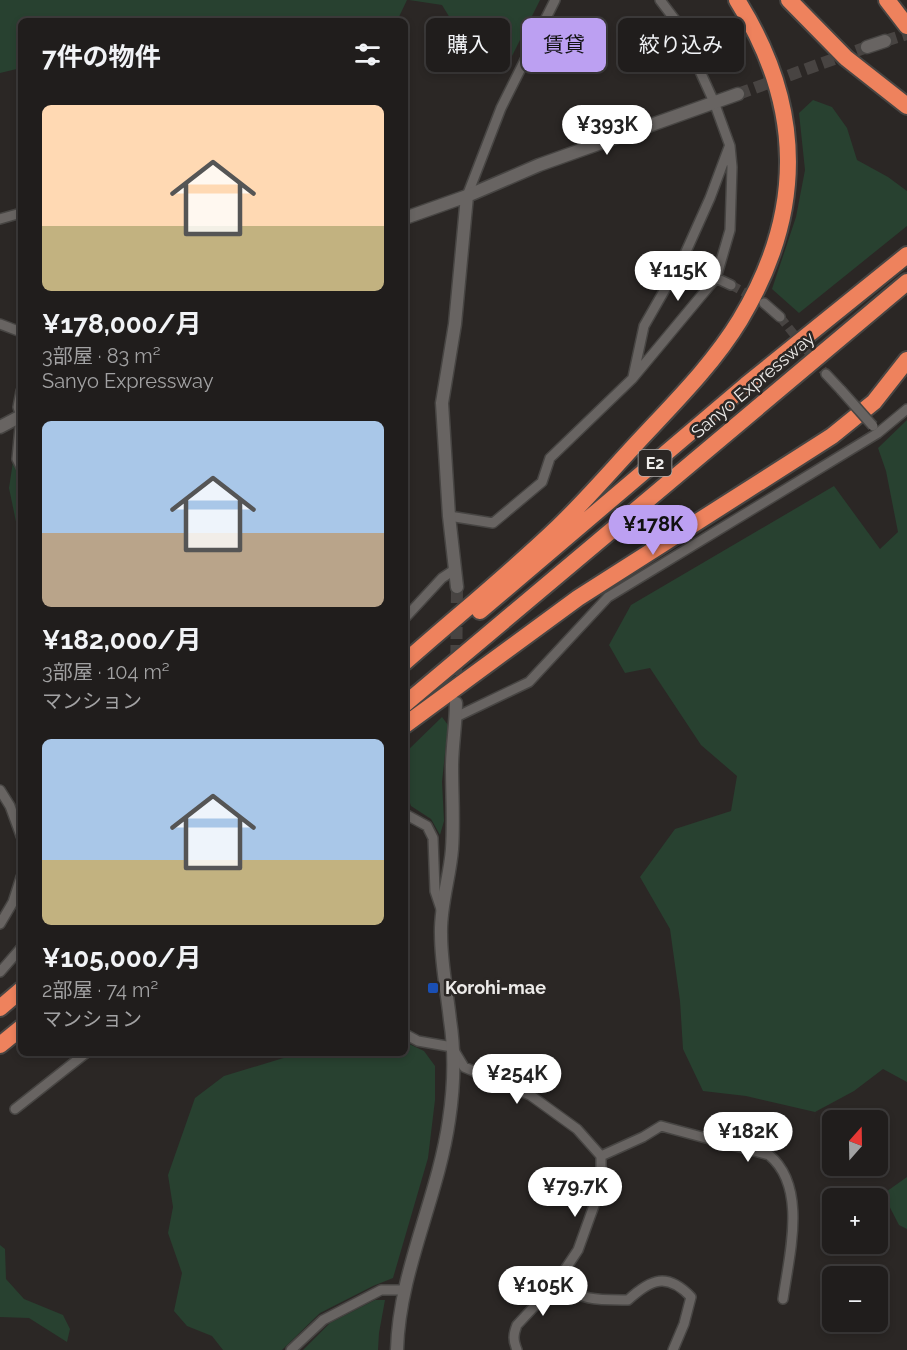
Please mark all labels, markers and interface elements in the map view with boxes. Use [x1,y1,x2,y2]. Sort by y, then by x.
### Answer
chip: 購入 [426,18,510,72]
chip: 賃貸 [522,18,606,72]
chip: 絞り込み [618,18,744,72]
icon: filters [351,38,384,71]
text: 7件の物件 [42,42,161,72]
pin: ¥393K [565,105,649,156]
text: ¥393K [576,112,638,136]
icon: home [159,144,267,252]
pin: ¥115K [636,251,720,302]
text: ¥115K [649,258,707,282]
text: ¥178,000/月 [42,309,201,339]
street label: Sanyo Expressway [687,327,819,442]
text: 3部屋 · 83 m² [42,344,160,368]
text: Sanyo Expressway [42,369,214,393]
road number: E2 [638,450,672,476]
icon: home [159,460,267,568]
pin: ¥178K [611,505,695,556]
text: ¥178K [623,512,683,536]
text: ¥182,000/月 [42,625,202,655]
text: 3部屋 · 104 m² [42,660,170,684]
text: マンション [42,689,142,713]
icon: home [159,778,267,886]
text: ¥105,000/月 [42,943,202,973]
place label: Korohi-mae [445,977,546,998]
text: 2部屋 · 74 m² [42,978,158,1002]
marker: Korohi-mae [426,981,440,995]
text: マンション [42,1007,142,1031]
pin: ¥254K [475,1054,559,1105]
text: ¥254K [486,1061,548,1085]
north arrow [822,1110,888,1176]
map controls [822,1110,888,1332]
pin: ¥182K [706,1112,790,1163]
text: ¥182K [718,1119,778,1143]
pin: ¥79.7K [526,1167,624,1218]
text: ¥79.7K [542,1174,608,1198]
button: + [822,1188,888,1254]
pin: ¥105K [501,1266,585,1317]
button: − [822,1266,888,1332]
text: ¥105K [513,1273,573,1297]

